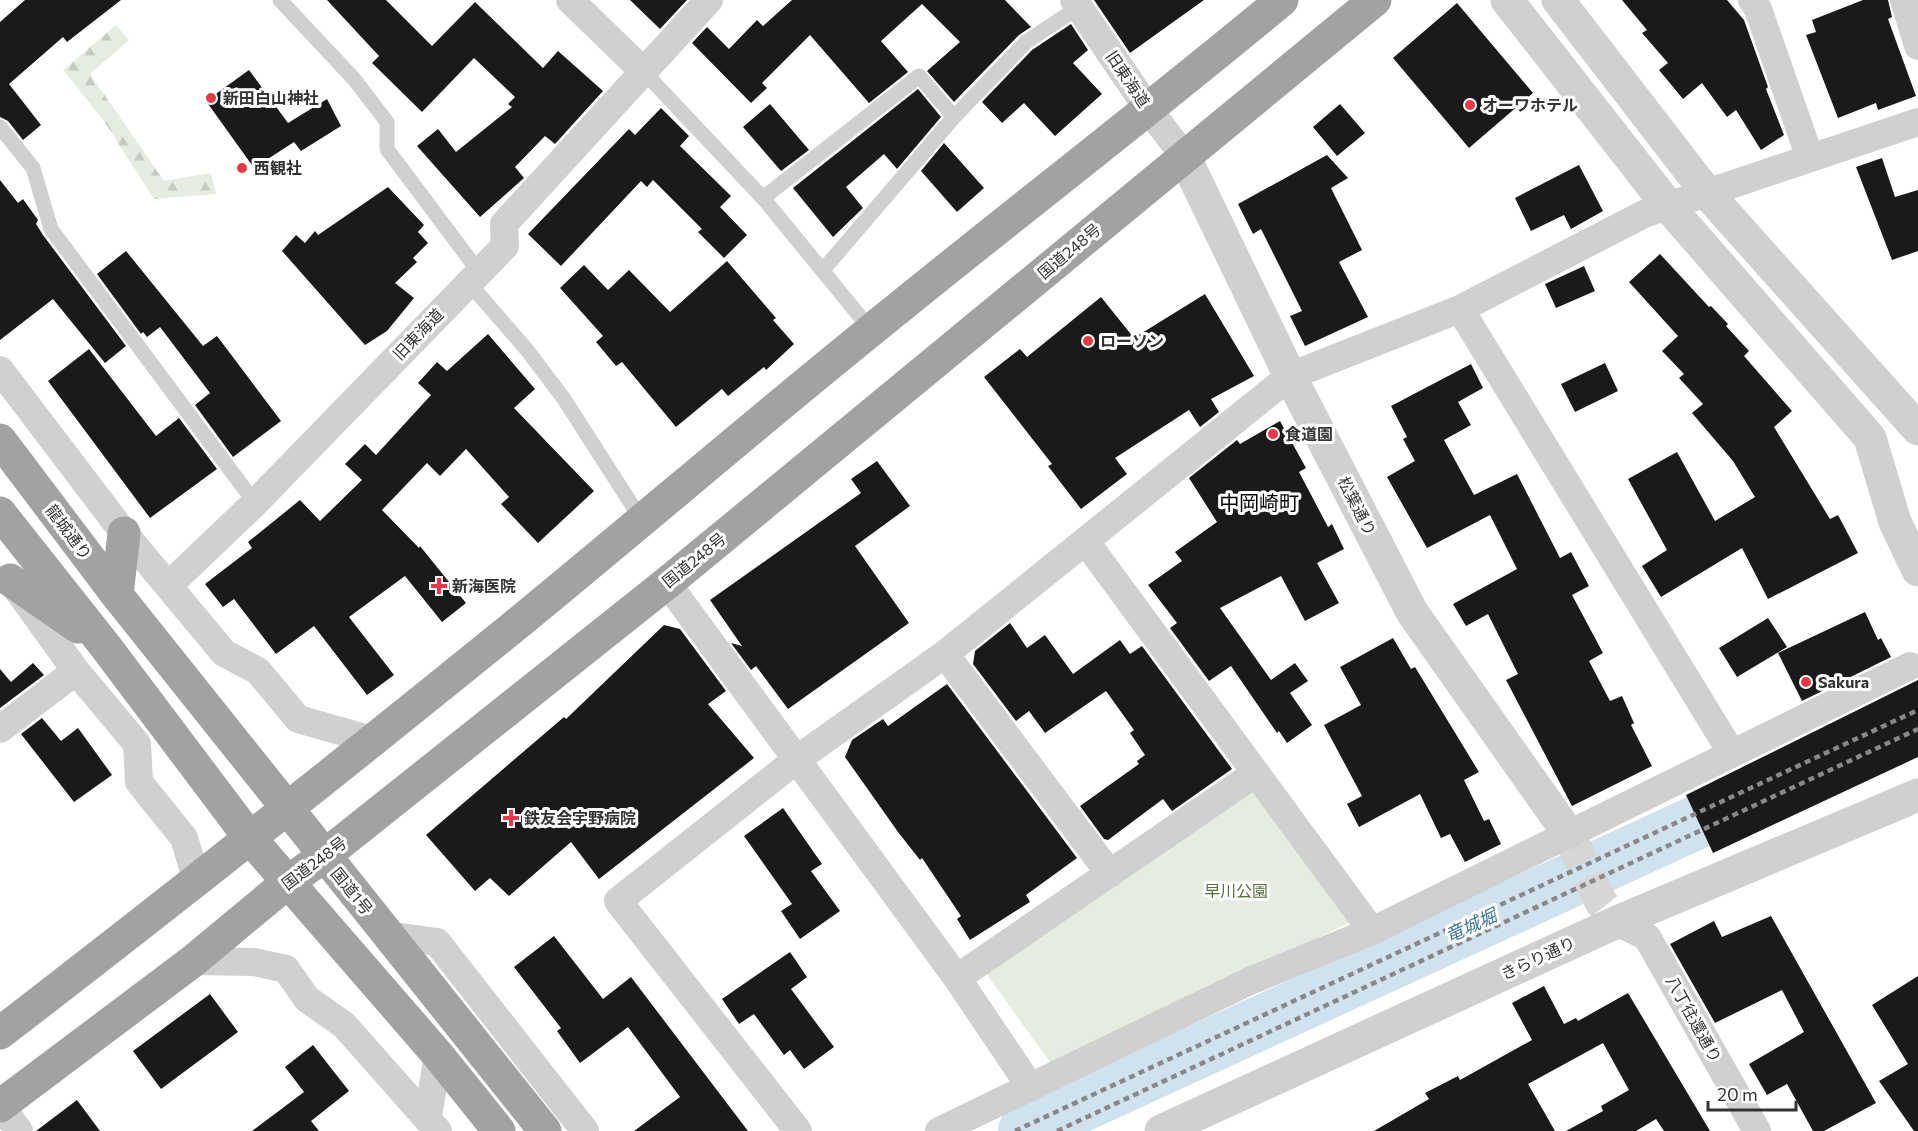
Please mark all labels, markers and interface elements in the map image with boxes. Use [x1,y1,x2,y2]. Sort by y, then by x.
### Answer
street label: 旧東海道 [1103,47,1154,111]
place label: 新田白山神社 [223,88,319,107]
marker: 新田白山神社 [204,91,218,105]
place label: オーワホテル [1482,95,1578,114]
marker: オーワホテル [1463,98,1477,112]
place label: 西観社 [254,158,302,177]
marker: 西観社 [235,161,249,175]
street label: 国道248号 [1033,219,1104,282]
street label: 旧東海道 [389,304,447,363]
place label: ローソン [1100,331,1164,350]
marker: ローソン [1081,334,1095,348]
place label: 食道園 [1285,424,1333,443]
marker: 食道園 [1266,427,1280,441]
street label: 松葉通り [1334,473,1380,539]
district label: 中岡崎町 [1219,490,1299,514]
street label: 龍城通り [43,500,96,563]
street label: 国道248号 [658,528,729,591]
place label: 新海医院 [452,576,516,595]
marker: 新海医院 [430,577,448,595]
place label: Sakura [1818,672,1869,691]
marker: Sakura [1799,675,1813,689]
place label: 鉄友会宇野病院 [524,808,636,827]
marker: 鉄友会宇野病院 [502,809,520,827]
street label: 国道248号 [278,832,350,893]
street label: 国道1号 [328,863,377,918]
park label: 早川公園 [1204,881,1268,900]
water label: 竜城堀 [1441,902,1502,946]
street label: きらり通り [1498,932,1578,983]
street label: 八丁往還通り [1663,972,1726,1065]
scale bar [1708,1074,1796,1112]
text: 20 m [1717,1083,1758,1105]

